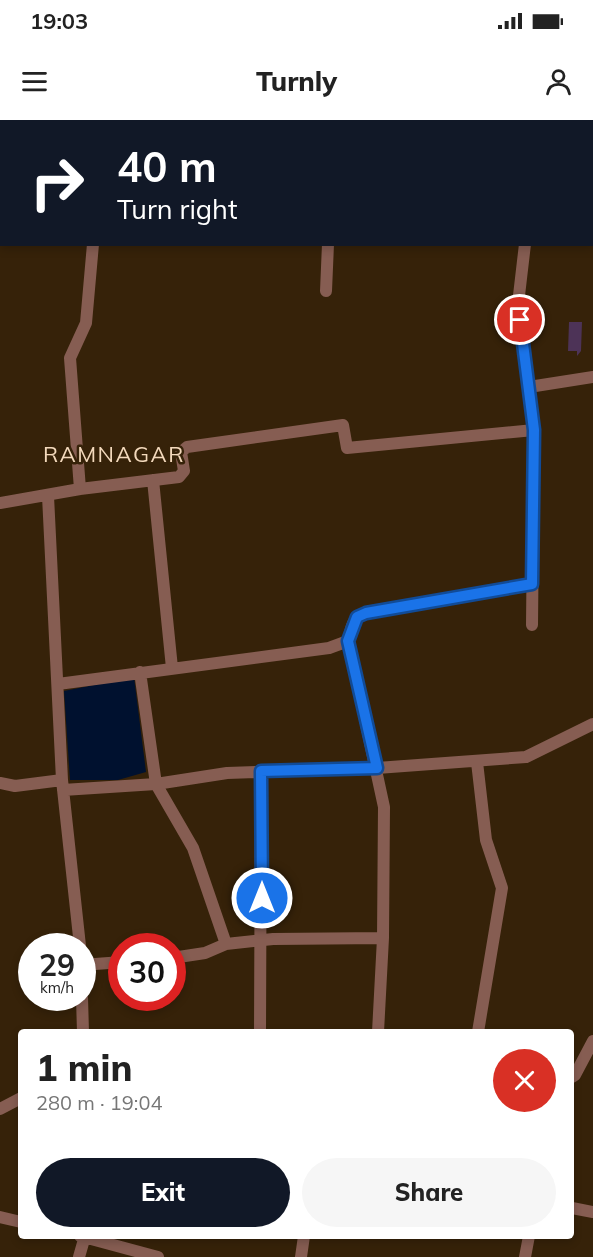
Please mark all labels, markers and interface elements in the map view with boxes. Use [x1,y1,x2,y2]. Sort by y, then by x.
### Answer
text: 19:03 [30,7,88,35]
text: Turnly [256,64,337,98]
icon: menu [18,65,51,98]
icon: person [542,65,575,98]
text: 40 m [117,140,217,193]
icon: right [18,144,96,222]
text: Turn right [117,192,237,226]
pin [494,294,545,345]
icon: arrive [503,303,536,336]
district label: RAMNAGAR [43,440,185,468]
position arrow [230,866,294,930]
speed limit sign: 30 [108,933,186,1011]
text: 29 [39,946,75,984]
text: km/h [40,978,74,997]
text: 1 min [36,1045,132,1090]
button: close [493,1049,556,1112]
text: 280 m · 19:04 [36,1090,162,1115]
button: Exit [36,1158,290,1227]
button: Share [302,1158,556,1227]

